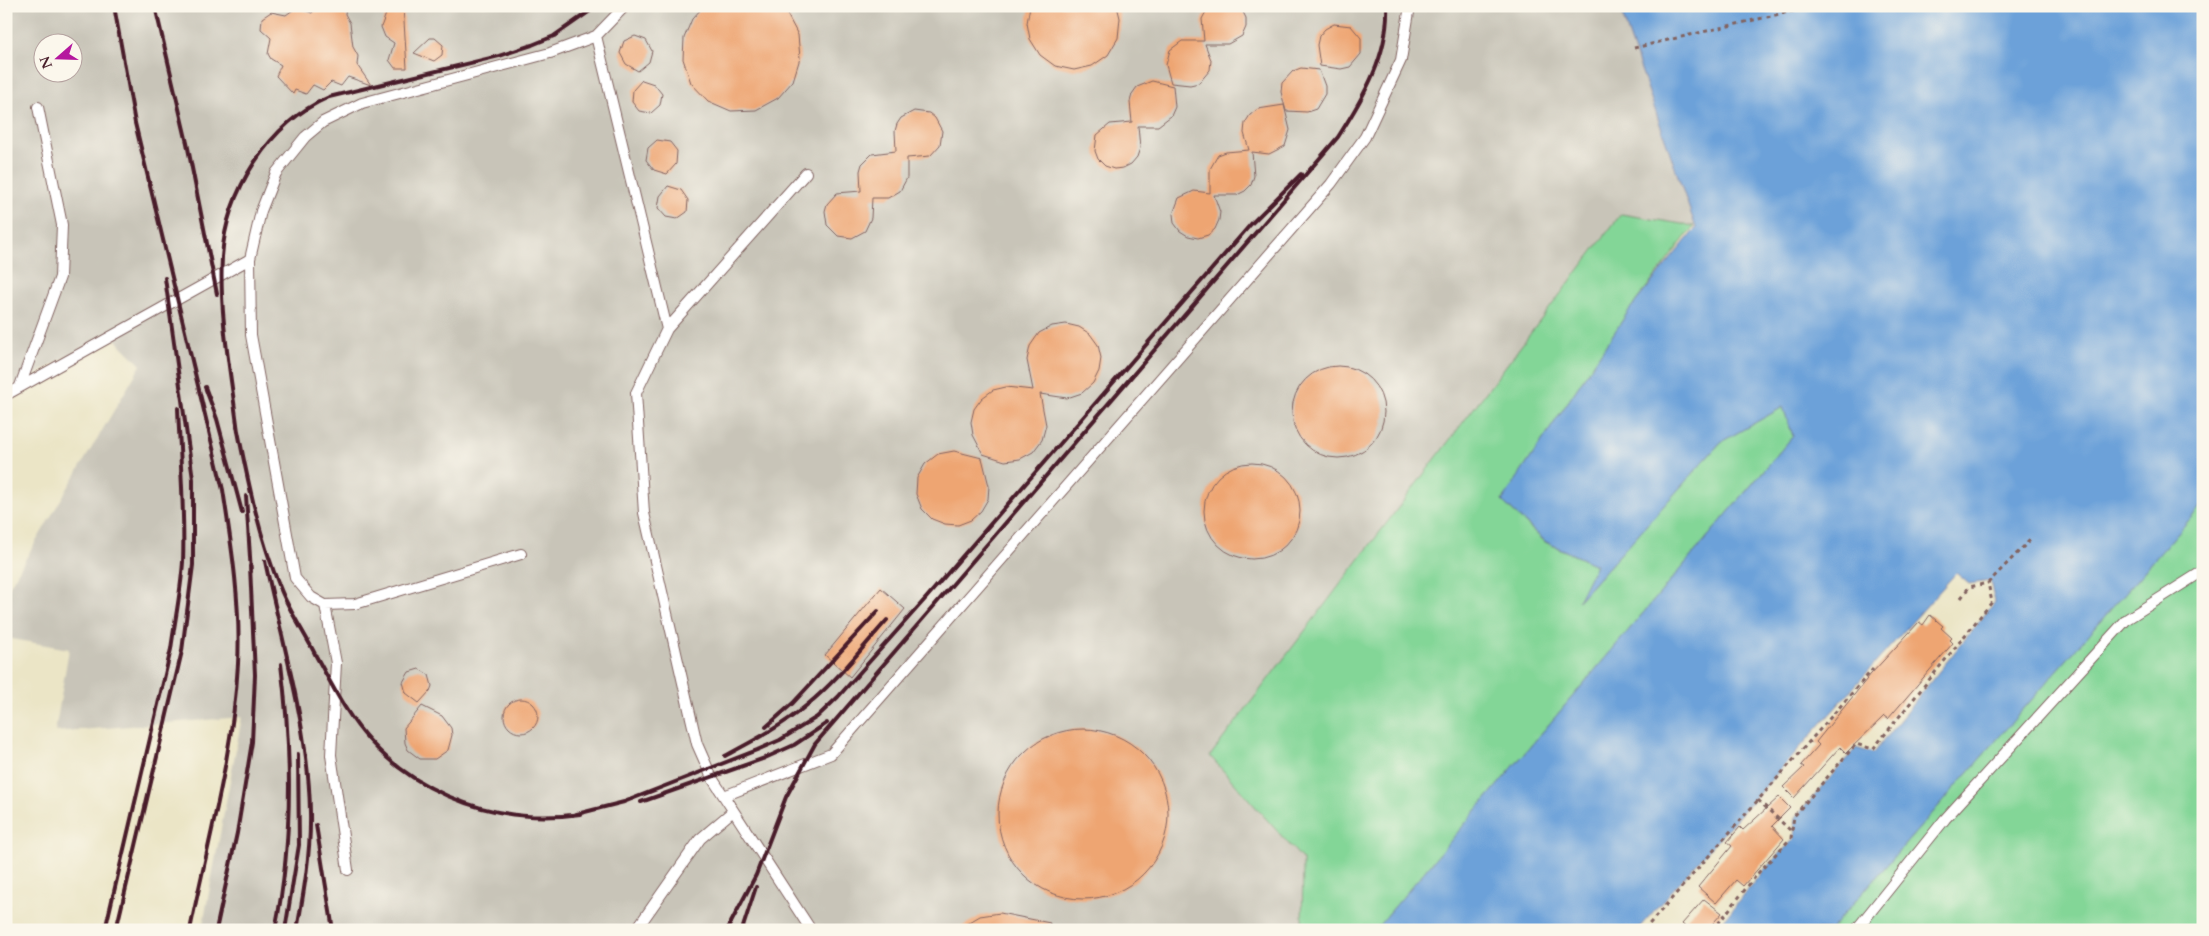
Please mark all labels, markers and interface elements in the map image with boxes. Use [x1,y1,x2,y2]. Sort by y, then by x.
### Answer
north arrow [32,32,82,82]
text: N [35,53,57,71]

